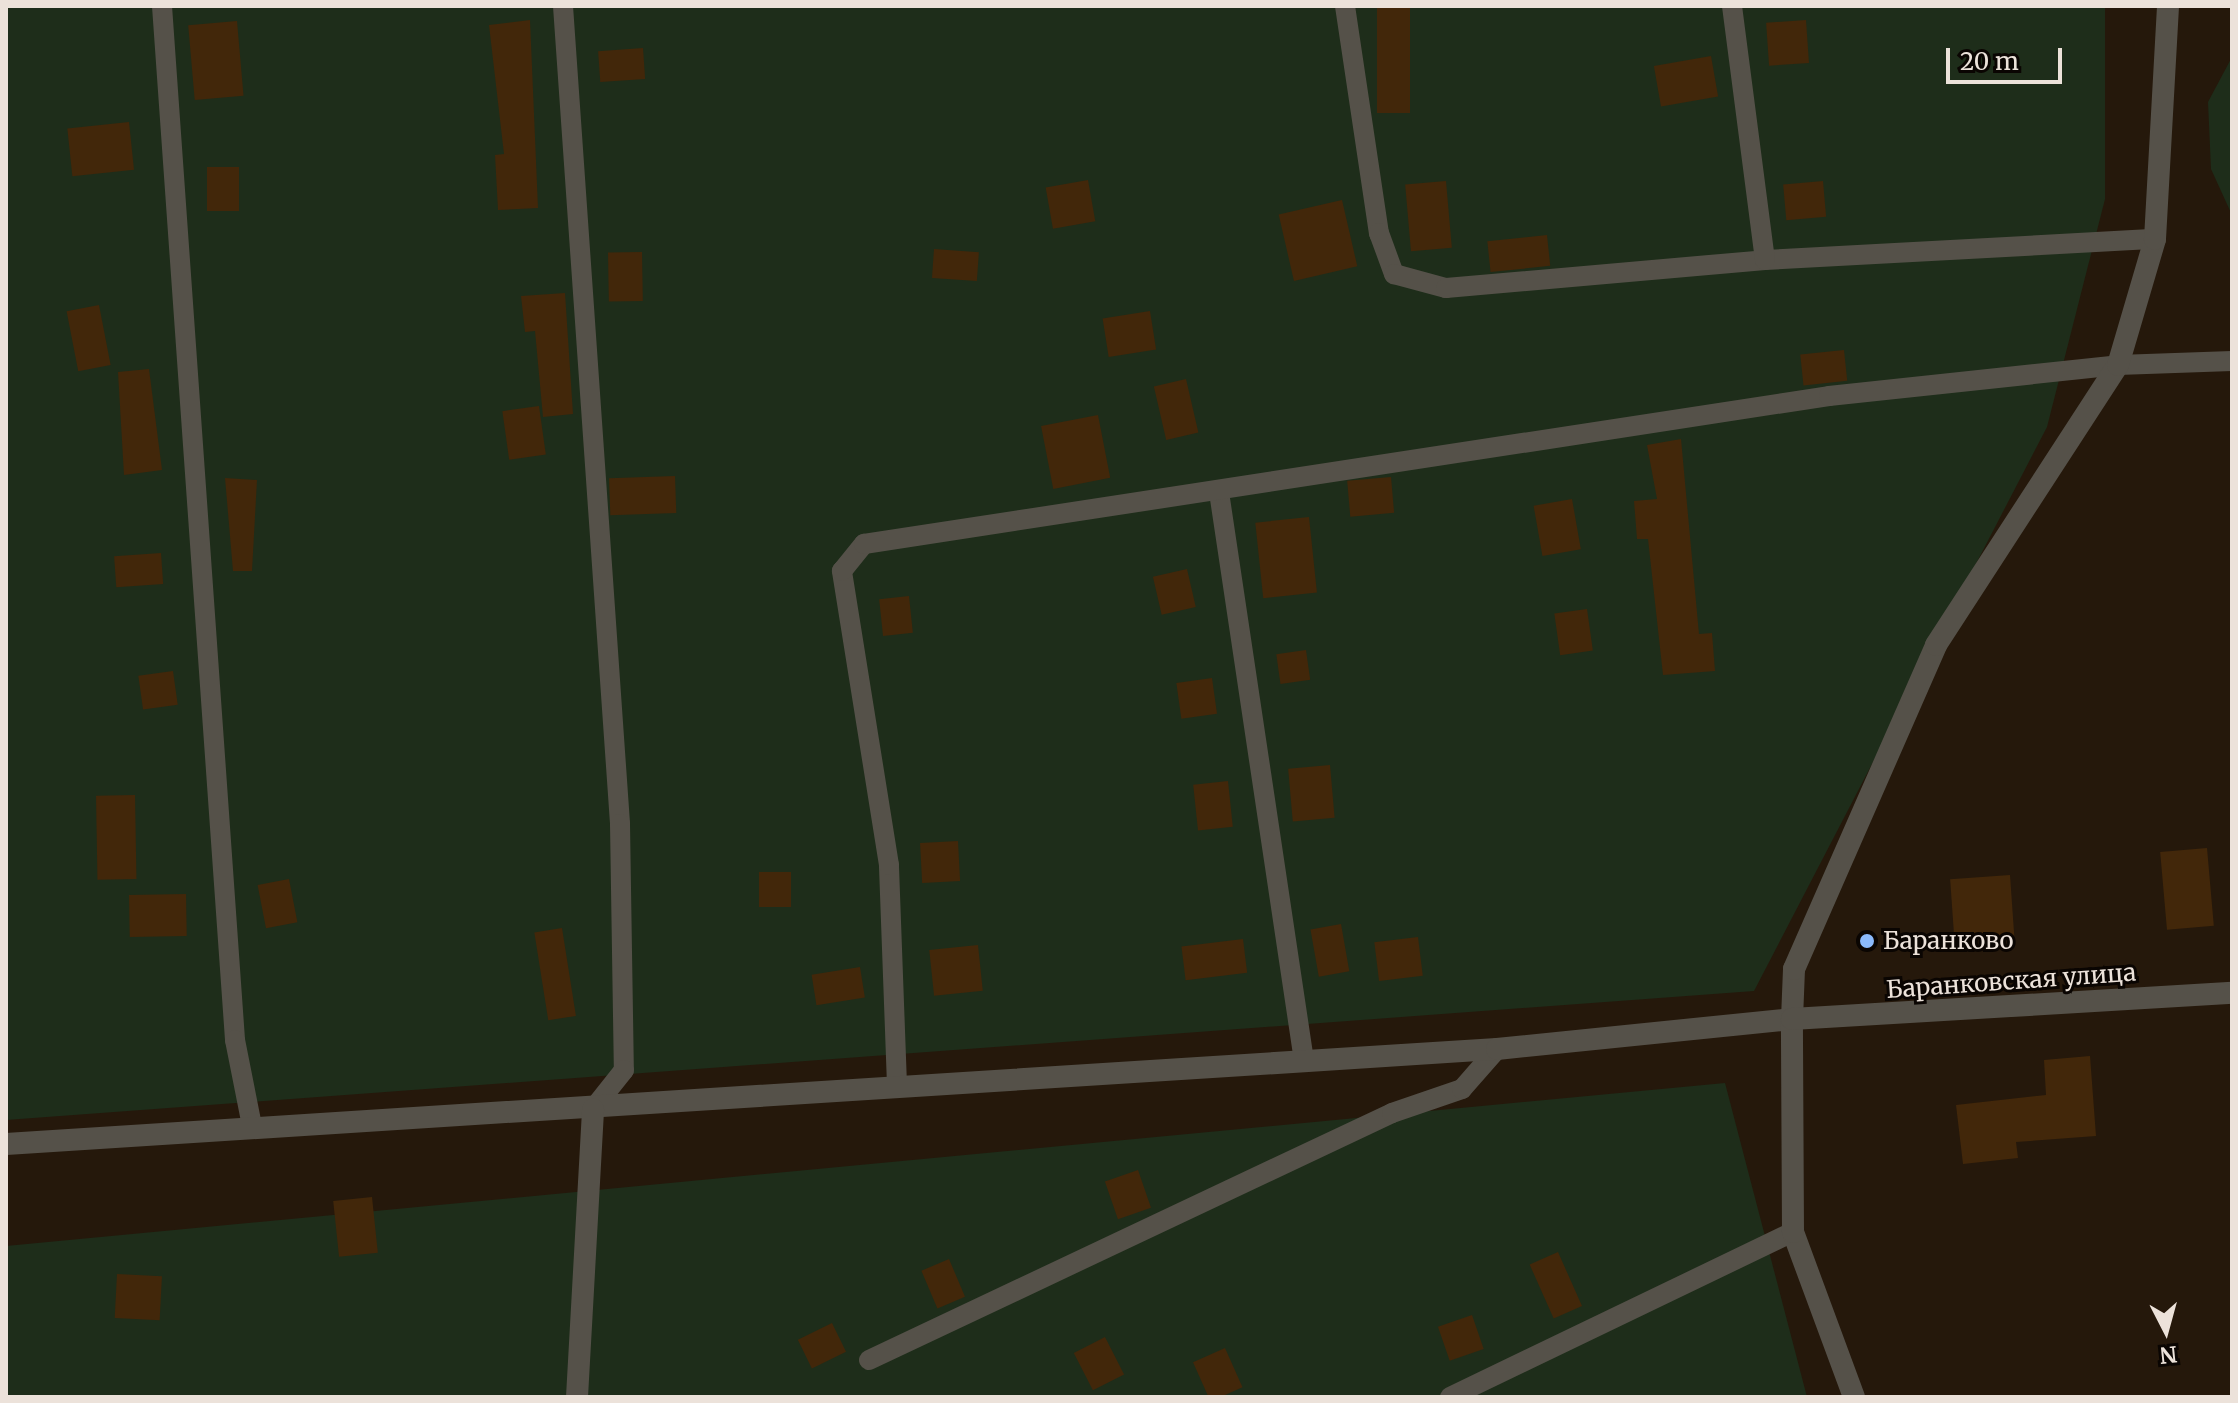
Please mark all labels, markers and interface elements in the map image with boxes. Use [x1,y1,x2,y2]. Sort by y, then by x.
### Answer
scale bar [1950,32,2066,82]
text: 20 m [1960,46,2019,77]
place label: Баранково [1883,927,2014,955]
marker: Баранково [1858,932,1876,950]
street label: Баранковская улица [1885,958,2137,1004]
north arrow [2126,1291,2206,1371]
text: N [2158,1340,2179,1370]

